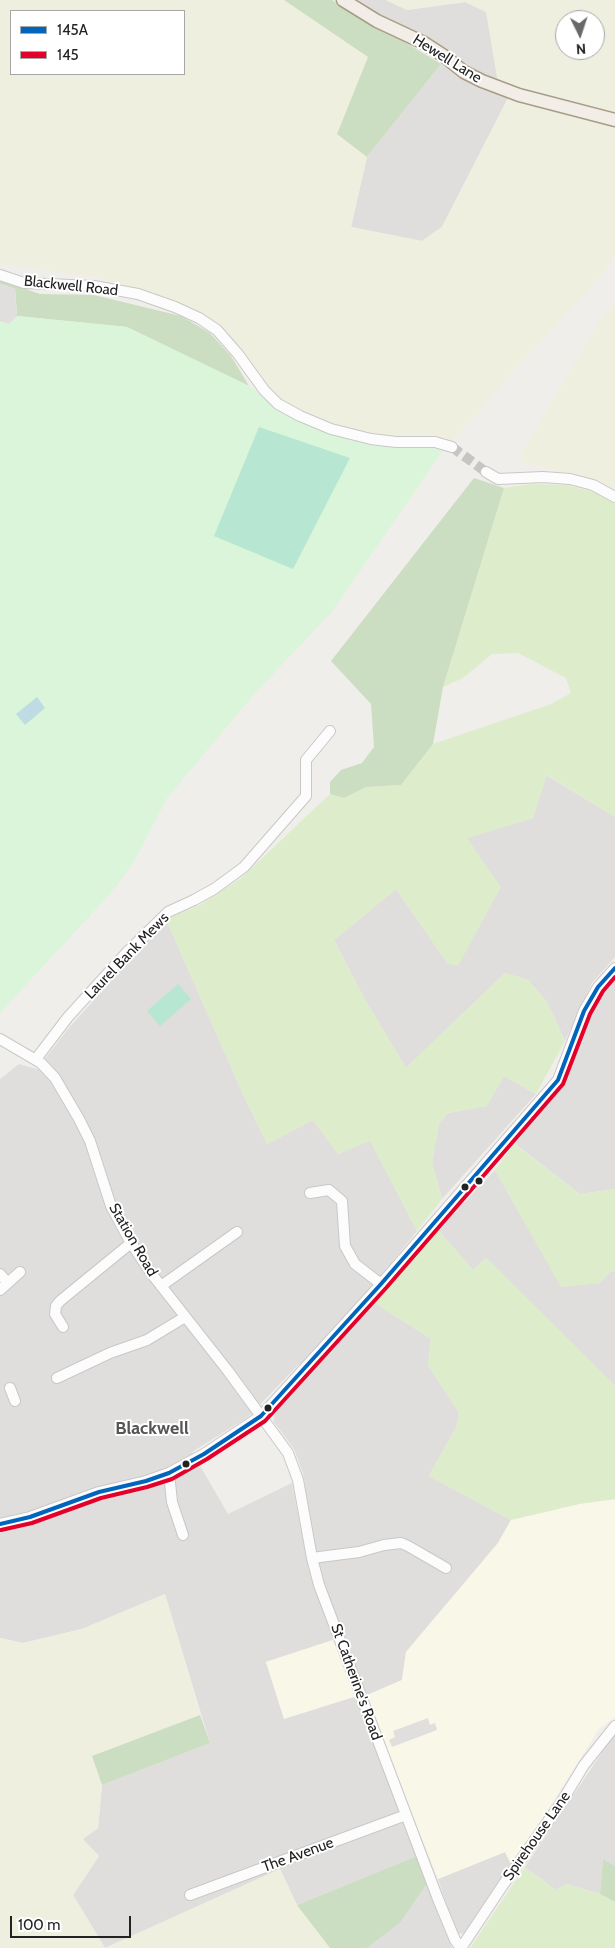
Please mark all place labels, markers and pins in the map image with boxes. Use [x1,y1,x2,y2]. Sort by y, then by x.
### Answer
unlabelled marker [474,1176,484,1186]
unlabelled marker [460,1182,470,1192]
unlabelled marker [263,1403,273,1413]
unlabelled marker [181,1459,191,1469]

